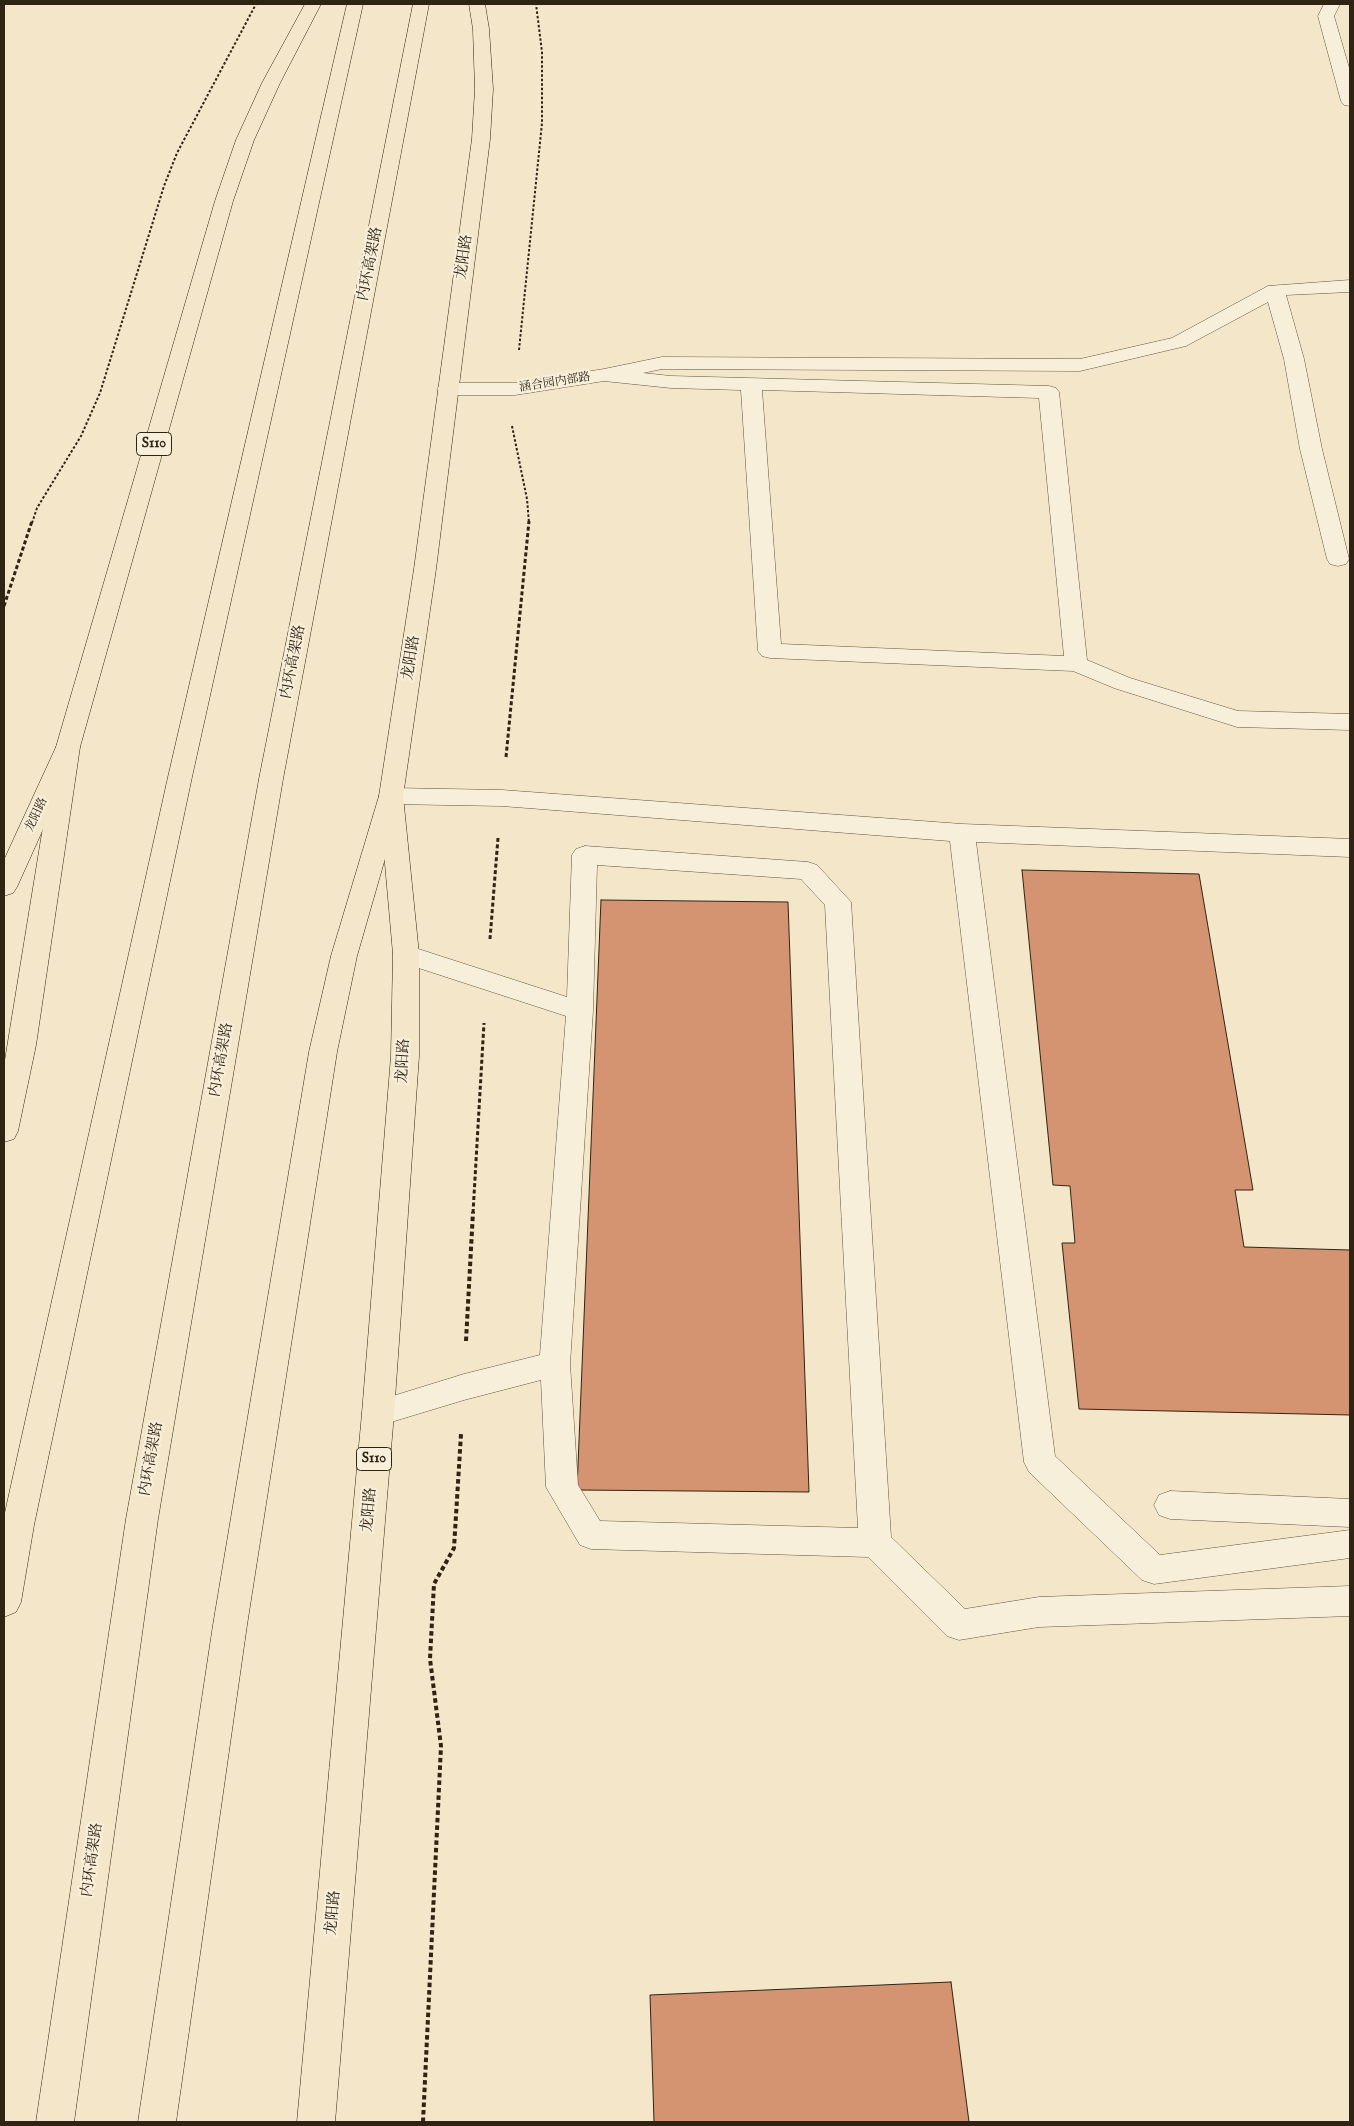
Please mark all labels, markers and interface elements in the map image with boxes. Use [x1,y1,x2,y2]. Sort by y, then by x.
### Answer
street label: 内环高架路 [355,225,387,303]
street label: 龙阳路 [453,233,477,281]
street label: 涵合园内部路 [518,370,592,396]
road number: S110 [136,432,172,456]
street label: 内环高架路 [278,623,310,701]
street label: 龙阳路 [400,634,424,682]
street label: 龙阳路 [23,796,51,834]
street label: 内环高架路 [207,1022,237,1098]
street label: 龙阳路 [394,1038,414,1084]
street label: 内环高架路 [137,1421,167,1497]
road number: S110 [356,1448,392,1470]
street label: 龙阳路 [359,1487,381,1533]
street label: 内环高架路 [79,1822,107,1898]
street label: 龙阳路 [323,1890,345,1936]

